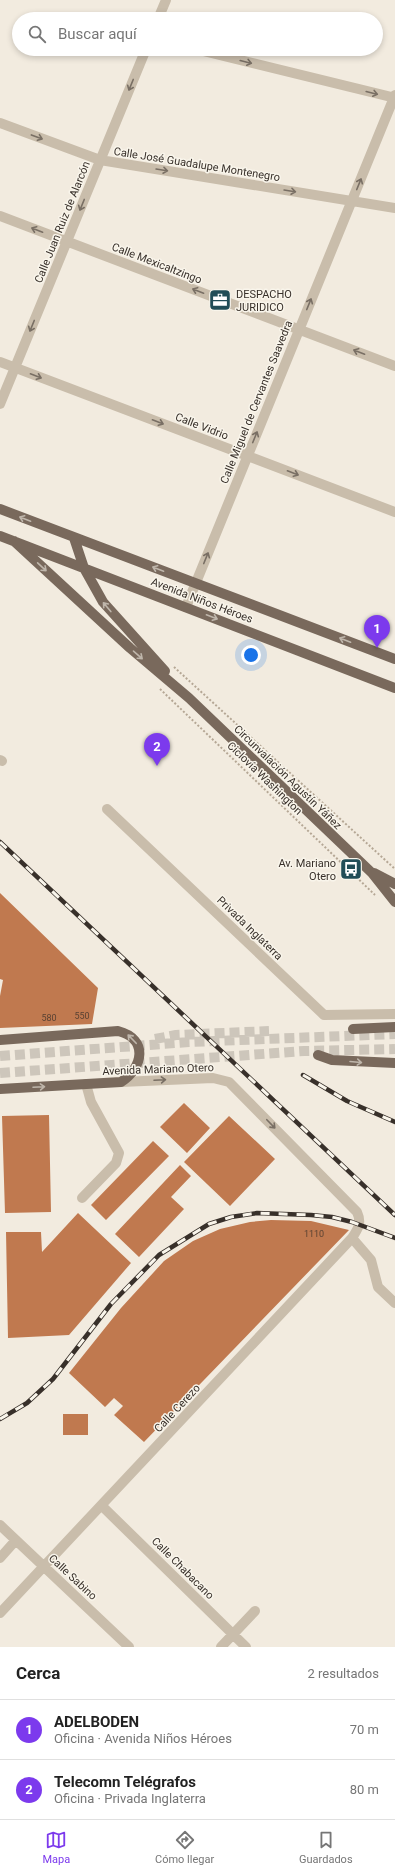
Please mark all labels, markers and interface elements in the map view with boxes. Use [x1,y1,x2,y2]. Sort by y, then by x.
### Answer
search box [12,12,383,56]
icon: search [26,23,48,45]
text: Buscar aquí [58,25,137,43]
one-way arrow [239,58,252,66]
one-way arrow [127,79,134,91]
one-way arrow [366,89,379,97]
one-way arrow [30,133,42,141]
street label: Calle José Guadalupe Montenegro [113,145,281,184]
street label: Calle Juan Ruiz de Alarcón [32,159,93,285]
one-way arrow [155,166,168,174]
one-way arrow [355,178,363,190]
one-way arrow [283,187,296,195]
one-way arrow [77,199,85,211]
one-way arrow [31,226,43,234]
street label: Calle Mexicaltzingo [110,240,204,287]
one-way arrow [192,287,204,295]
office icon: DESPACHO JURIDICO [207,287,233,313]
place label: DESPACHO JURIDICO [236,288,292,314]
one-way arrow [306,299,314,311]
one-way arrow [28,319,35,331]
street label: Calle Miguel de Cervantes Saavedra [218,319,295,486]
one-way arrow [353,348,365,356]
one-way arrow [30,373,42,381]
street label: Calle Vidrio [174,410,230,443]
one-way arrow [152,419,164,427]
one-way arrow [251,432,259,444]
one-way arrow [286,470,298,478]
one-way arrow [20,515,32,523]
one-way arrow [202,552,210,564]
one-way arrow [37,563,48,572]
one-way arrow [153,565,165,573]
street label: Avenida Niños Héroes [149,575,255,626]
one-way arrow [102,601,111,612]
one-way arrow [205,614,217,621]
pin: 1 [364,615,390,648]
one-way arrow [340,636,352,644]
your location [241,645,261,665]
one-way arrow [133,651,144,660]
street label: Circunvalación Agustín Yáñez [231,722,345,833]
pin: 2 [144,733,170,766]
street label: Ciclovía Washington [224,739,305,818]
bus stop icon: Av. Mariano Otero [338,856,364,882]
place label: Av. Mariano Otero [278,857,336,883]
street label: Privada Inglaterra [214,894,285,963]
house number: 550 [74,1011,90,1021]
house number: 580 [41,1013,57,1023]
one-way arrow [127,1034,137,1044]
one-way arrow [349,1058,362,1065]
street label: Avenida Mariano Otero [102,1061,214,1078]
one-way arrow [153,1076,166,1084]
one-way arrow [32,1083,45,1090]
one-way arrow [267,1119,276,1129]
house number: 1110 [304,1229,324,1239]
street label: Calle Cerezo [152,1382,203,1435]
street label: Calle Chabacano [149,1535,216,1602]
street label: Calle Sabino [46,1552,99,1603]
text: Cerca [16,1663,60,1683]
text: 2 resultados [307,1666,379,1681]
text: ADELBODEN [54,1713,139,1731]
text: 1 [25,1722,33,1737]
text: 70 m [350,1722,379,1737]
text: Oficina · Avenida Niños Héroes [54,1731,232,1746]
text: Telecomn Telégrafos [54,1773,196,1791]
text: 2 [25,1782,33,1797]
text: 80 m [350,1782,379,1797]
text: Oficina · Privada Inglaterra [54,1791,206,1806]
tab: Mapa [42,1829,70,1866]
tab: Cómo llegar [155,1829,214,1866]
tab: Guardados [299,1829,353,1866]

